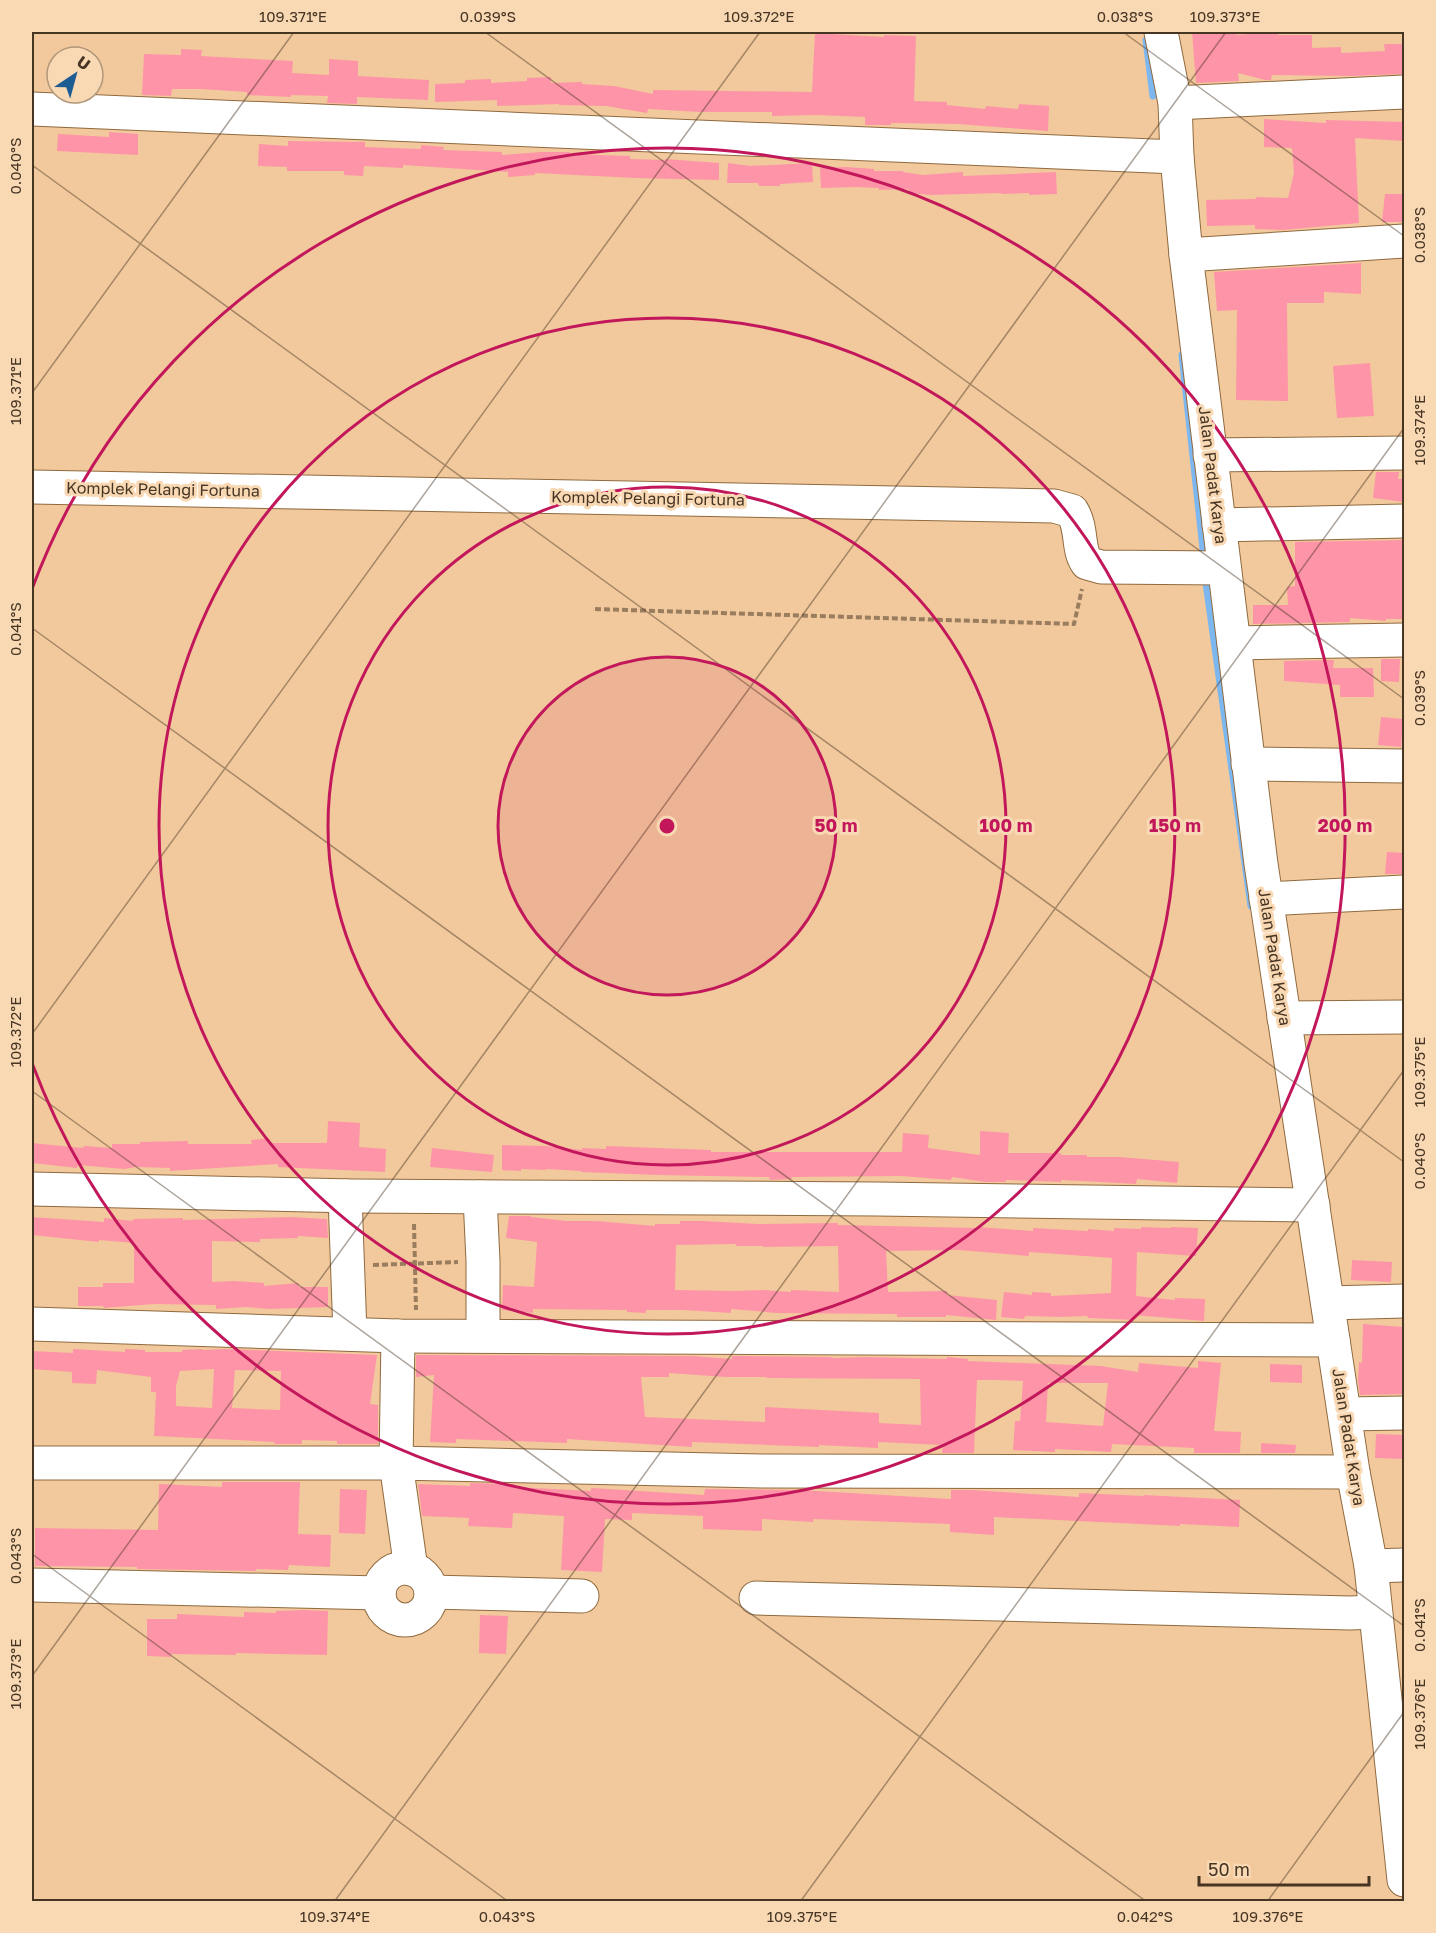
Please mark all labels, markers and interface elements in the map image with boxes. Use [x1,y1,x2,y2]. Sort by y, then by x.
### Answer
text: 109.371°E [259,7,327,25]
text: 0.039°S [460,7,516,25]
text: 109.372°E [724,7,794,25]
text: 0.038°S [1097,7,1153,25]
text: 109.373°E [1190,7,1260,25]
north arrow [45,45,105,105]
text: U [73,51,94,74]
text: 0.040°S [6,137,24,195]
text: 0.038°S [1410,207,1428,263]
text: 109.371°E [6,357,24,425]
text: 109.374°E [1410,395,1428,465]
street label: Jalan Padat Karya [1195,405,1231,545]
street label: Komplek Pelangi Fortuna [66,477,260,501]
street label: Komplek Pelangi Fortuna [551,486,745,510]
text: 0.041°S [6,602,24,656]
text: 0.039°S [1410,670,1428,726]
text: 50 m [815,814,857,836]
text: 100 m [980,814,1032,836]
text: 150 m [1149,814,1201,836]
text: 200 m [1318,814,1372,836]
centre of rings [657,816,677,836]
street label: Jalan Padat Karya [1254,887,1296,1027]
text: 109.372°E [6,997,24,1067]
text: 109.375°E [1410,1037,1428,1107]
text: 0.040°S [1410,1132,1428,1190]
street label: Jalan Padat Karya [1328,1367,1370,1507]
text: 0.043°S [6,1528,24,1584]
text: 0.041°S [1410,1598,1428,1652]
text: 109.373°E [6,1639,24,1709]
text: 109.376°E [1410,1679,1428,1749]
scale bar [1199,1849,1368,1887]
text: 50 m [1208,1858,1250,1880]
text: 109.374°E [300,1907,370,1925]
text: 0.043°S [479,1907,535,1925]
text: 109.375°E [767,1907,837,1925]
text: 0.042°S [1117,1907,1173,1925]
text: 109.376°E [1233,1907,1303,1925]

